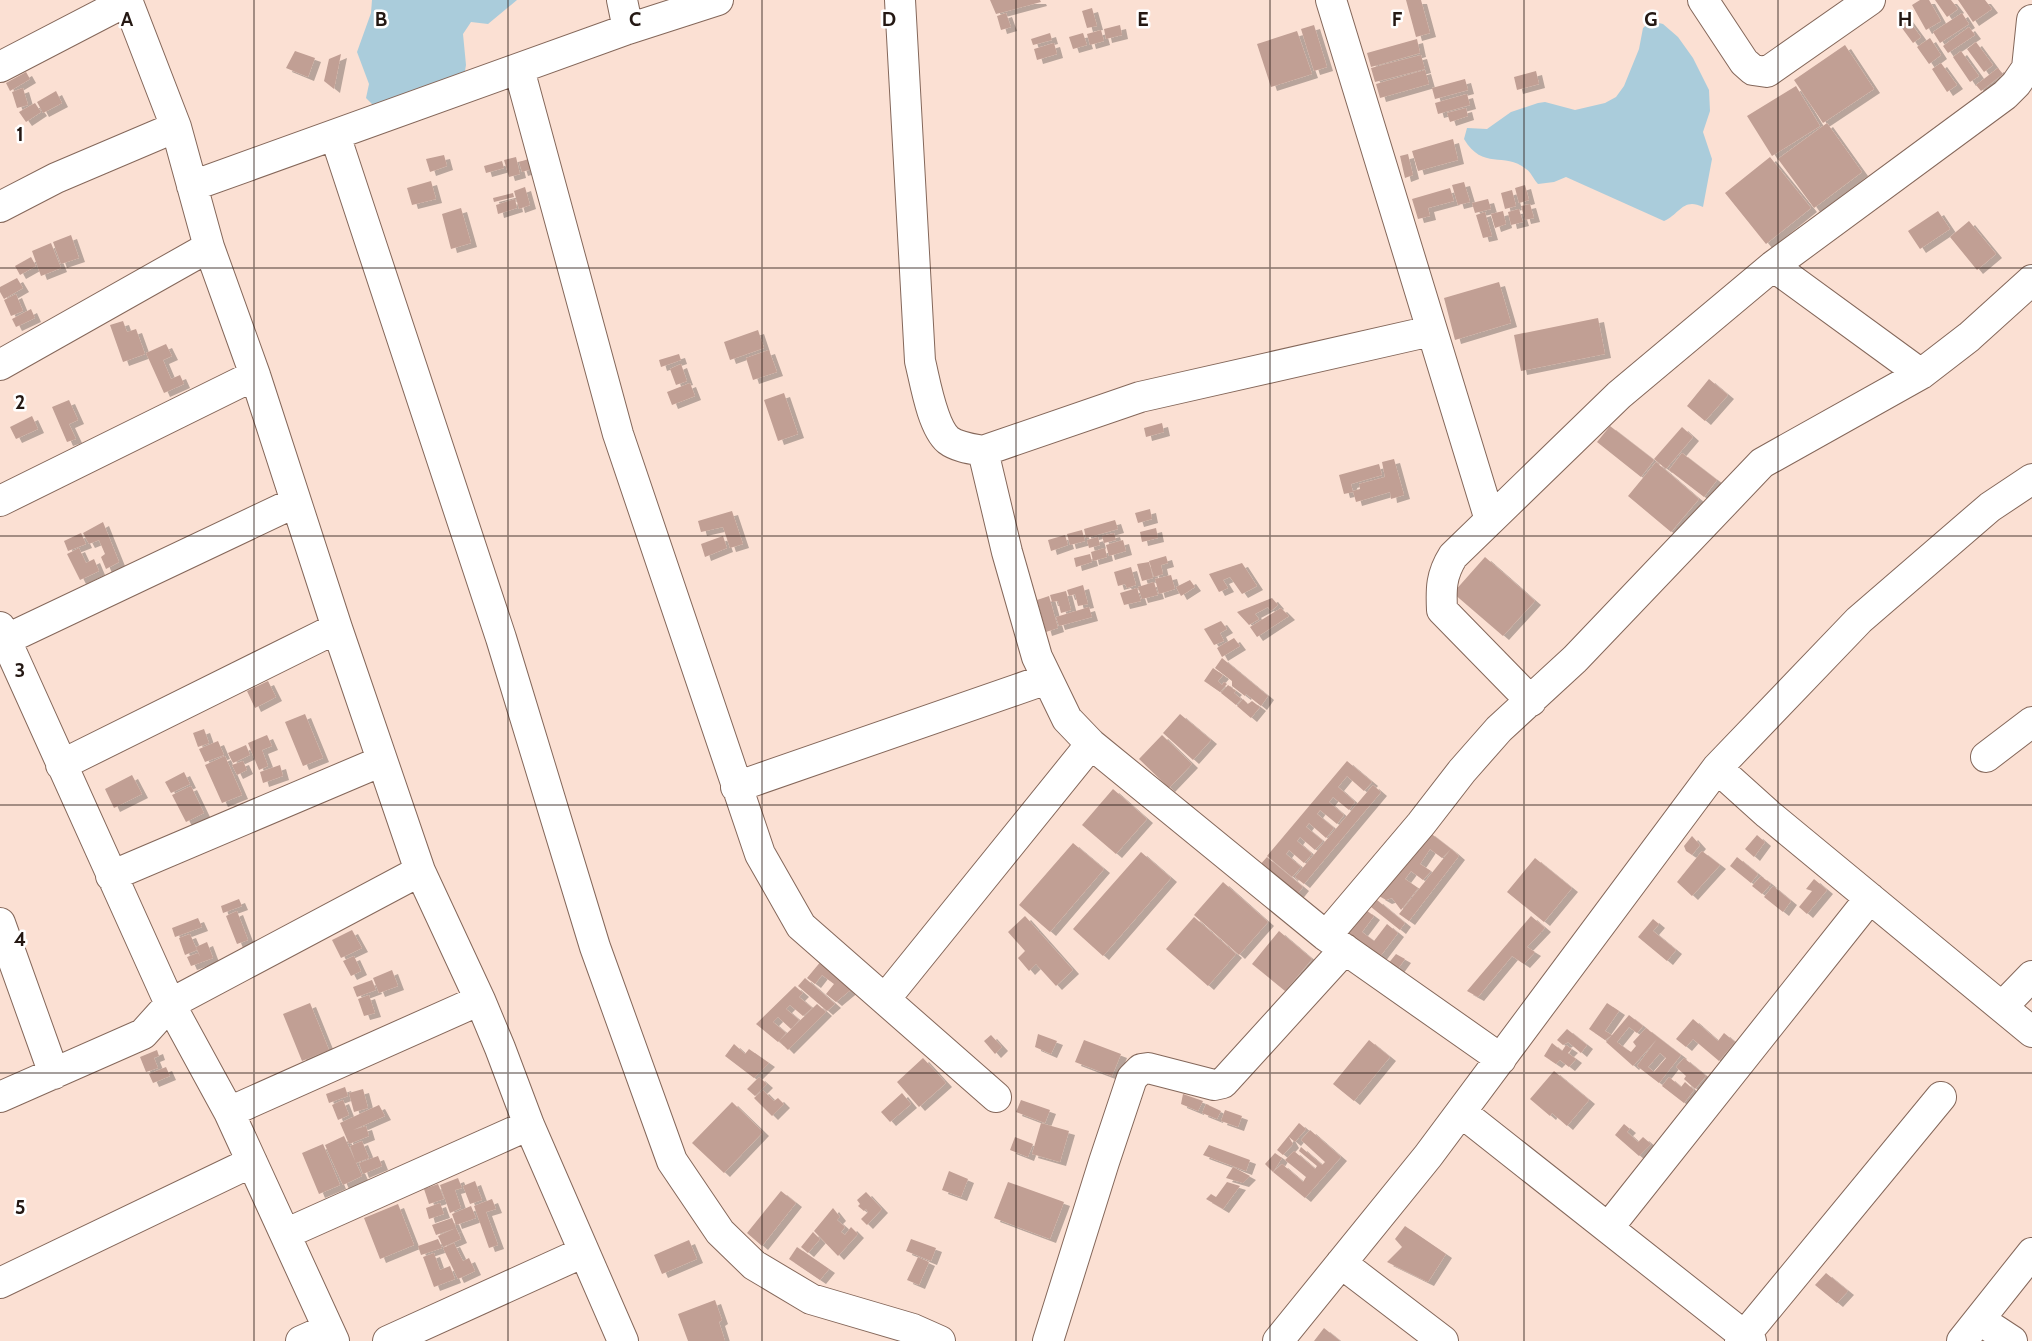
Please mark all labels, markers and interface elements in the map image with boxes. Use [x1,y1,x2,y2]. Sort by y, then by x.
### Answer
text: A [121,7,134,31]
text: B [375,7,387,31]
text: C [629,7,641,31]
text: D [882,7,896,31]
text: E [1137,7,1149,31]
text: F [1392,7,1403,31]
text: G [1644,7,1658,31]
text: H [1898,7,1912,31]
text: 1 [16,122,24,146]
text: 2 [15,390,25,414]
text: 3 [15,658,25,682]
text: 4 [14,927,26,951]
text: 5 [15,1195,25,1219]

